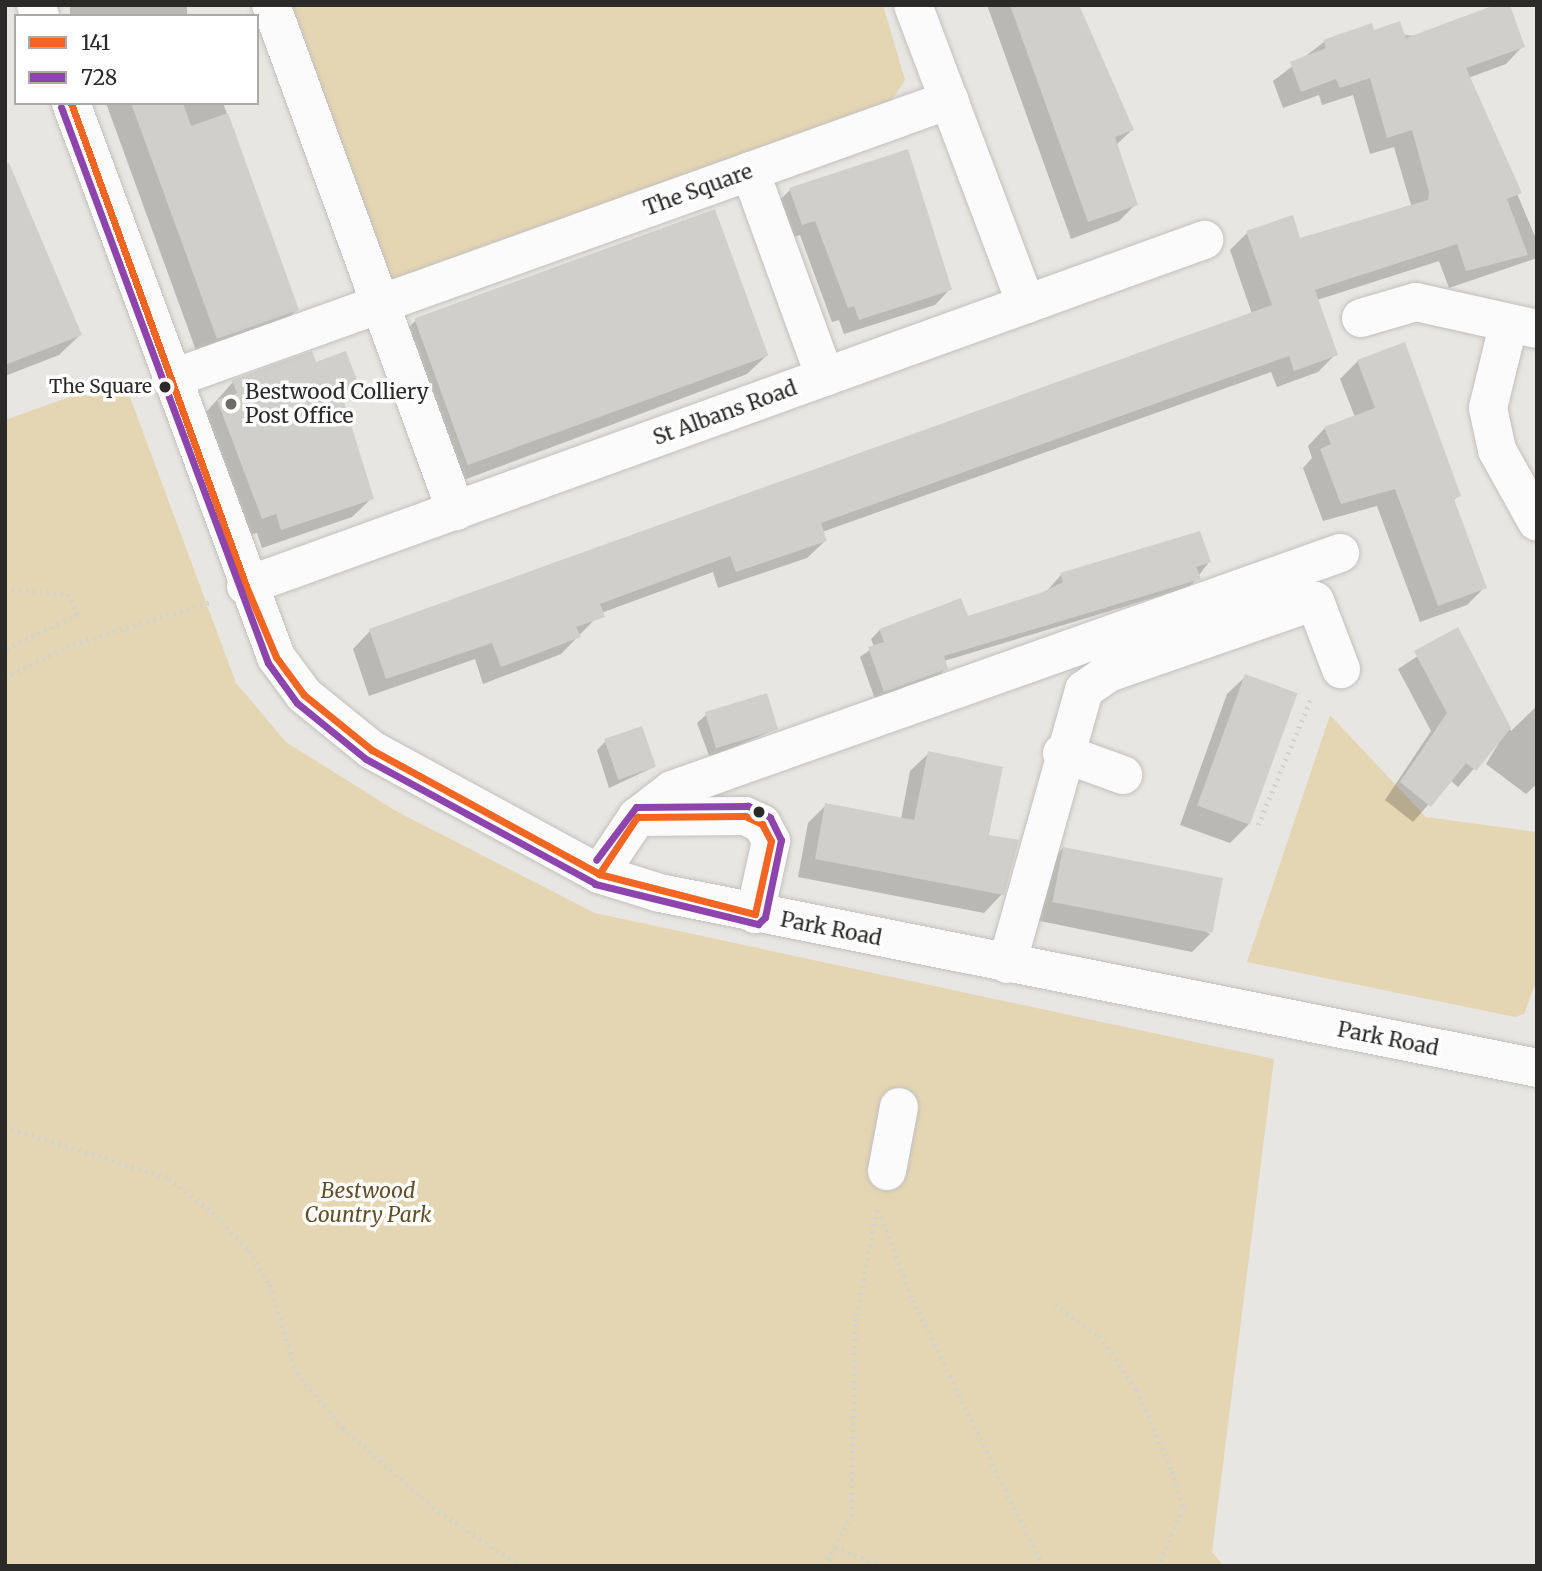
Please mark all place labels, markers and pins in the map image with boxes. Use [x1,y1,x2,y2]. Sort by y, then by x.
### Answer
place label: The Square [49,376,152,398]
place label: Bestwood Colliery Post Office [245,379,429,429]
marker: The Square [158,380,172,394]
marker: Bestwood Colliery Post Office [223,396,239,412]
unlabelled marker [752,805,766,819]

